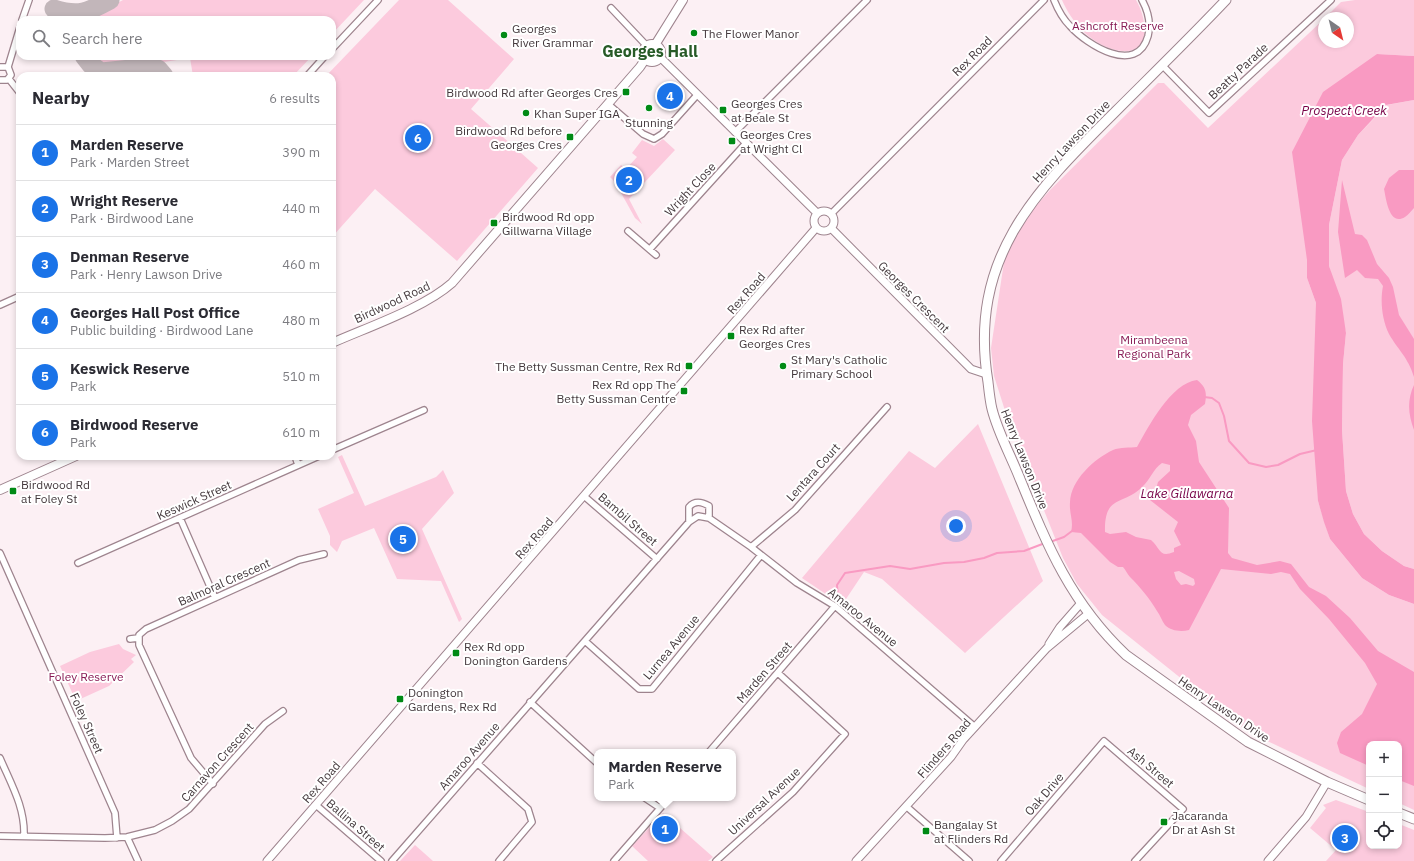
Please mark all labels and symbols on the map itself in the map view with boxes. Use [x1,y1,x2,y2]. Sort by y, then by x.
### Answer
north arrow [1318,12,1354,48]
park label: Ashcroft Reserve [1072,18,1164,33]
place label: Georges River Grammar [512,21,594,50]
place label: The Flower Manor [702,26,799,41]
marker: The Flower Manor [689,28,699,38]
marker: Georges River Grammar [499,30,509,40]
street label: Rex Road [949,33,995,79]
street label: Beatty Parade [1205,39,1271,102]
district label: Georges Hall [602,41,698,61]
pin: 4 [657,81,683,111]
place label: Birdwood Rd after Georges Cres [446,85,618,100]
marker: Birdwood Rd after Georges Cres [621,87,631,97]
place label: Georges Cres at Beale St [731,96,803,125]
street label: Henry Lawson Drive [1029,97,1113,185]
water label: Prospect Creek [1301,102,1387,119]
marker: Stunning [644,103,654,113]
marker: Georges Cres at Beale St [718,105,728,115]
place label: Khan Super IGA [534,106,620,121]
marker: Khan Super IGA [521,108,531,118]
place label: Stunning [625,115,674,130]
pin: 6 [405,123,431,153]
place label: Birdwood Rd before Georges Cres [455,123,562,152]
place label: Georges Cres at Wright Cl [740,127,812,156]
marker: Birdwood Rd before Georges Cres [565,132,575,142]
marker: Georges Cres at Wright Cl [727,136,737,146]
street label: Wright Close [661,159,719,219]
pin: 2 [616,165,642,195]
place label: Birdwood Rd opp Gillwarna Village [502,209,594,238]
marker: Birdwood Rd opp Gillwarna Village [489,218,499,228]
street label: Georges Crescent [875,258,953,336]
street label: Rex Road [724,269,768,317]
street label: Birdwood Road [352,278,432,326]
place label: Rex Rd after Georges Cres [739,322,811,351]
marker: Rex Rd after Georges Cres [726,331,736,341]
park label: Mirambeena Regional Park [1117,332,1192,361]
place label: St Mary's Catholic Primary School [791,352,887,381]
place label: The Betty Sussman Centre, Rex Rd [495,359,681,374]
marker: The Betty Sussman Centre, Rex Rd [684,361,694,371]
marker: St Mary's Catholic Primary School [778,361,788,371]
place label: Rex Rd opp The Betty Sussman Centre [557,377,676,406]
marker: Rex Rd opp The Betty Sussman Centre [679,386,689,396]
street label: Henry Lawson Drive [998,407,1052,512]
street label: Lentara Court [783,440,843,504]
place label: Birdwood Rd at Foley St [21,477,90,506]
street label: Keswick Street [154,477,234,523]
water label: Lake Gillawarna [1141,485,1233,502]
marker: Birdwood Rd at Foley St [8,486,18,496]
street label: Bambil Street [595,489,661,549]
street label: Rex Road [512,514,556,562]
your location [946,516,966,536]
pin: 5 [390,524,416,554]
street label: Balmoral Crescent [176,555,272,609]
street label: Amaroo Avenue [825,584,901,650]
street label: Lurnea Avenue [640,611,703,682]
street label: Marden Street [733,638,795,706]
place label: Rex Rd opp Donington Gardens [464,639,568,668]
marker: Rex Rd opp Donington Gardens [451,648,461,658]
park label: Foley Reserve [48,669,124,684]
street label: Henry Lawson Drive [1176,673,1273,745]
place label: Donington Gardens, Rex Rd [408,685,497,714]
street label: Foley Street [67,690,107,756]
marker: Donington Gardens, Rex Rd [395,694,405,704]
street label: Flinders Road [914,715,974,781]
street label: Carnavon Crescent [178,719,256,805]
street label: Amaroo Avenue [435,719,503,793]
street label: Ash Street [1125,743,1177,791]
street label: Rex Road [299,758,343,806]
street label: Universal Avenue [725,763,803,838]
street label: Oak Drive [1021,769,1067,819]
street label: Ballina Street [324,795,388,855]
place label: Jacaranda Dr at Ash St [1172,808,1235,837]
pin: 1 [652,814,678,844]
place label: Bangalay St at Flinders Rd [934,817,1008,846]
marker: Jacaranda Dr at Ash St [1159,817,1169,827]
pin: 3 [1332,823,1358,853]
marker: Bangalay St at Flinders Rd [921,826,931,836]

